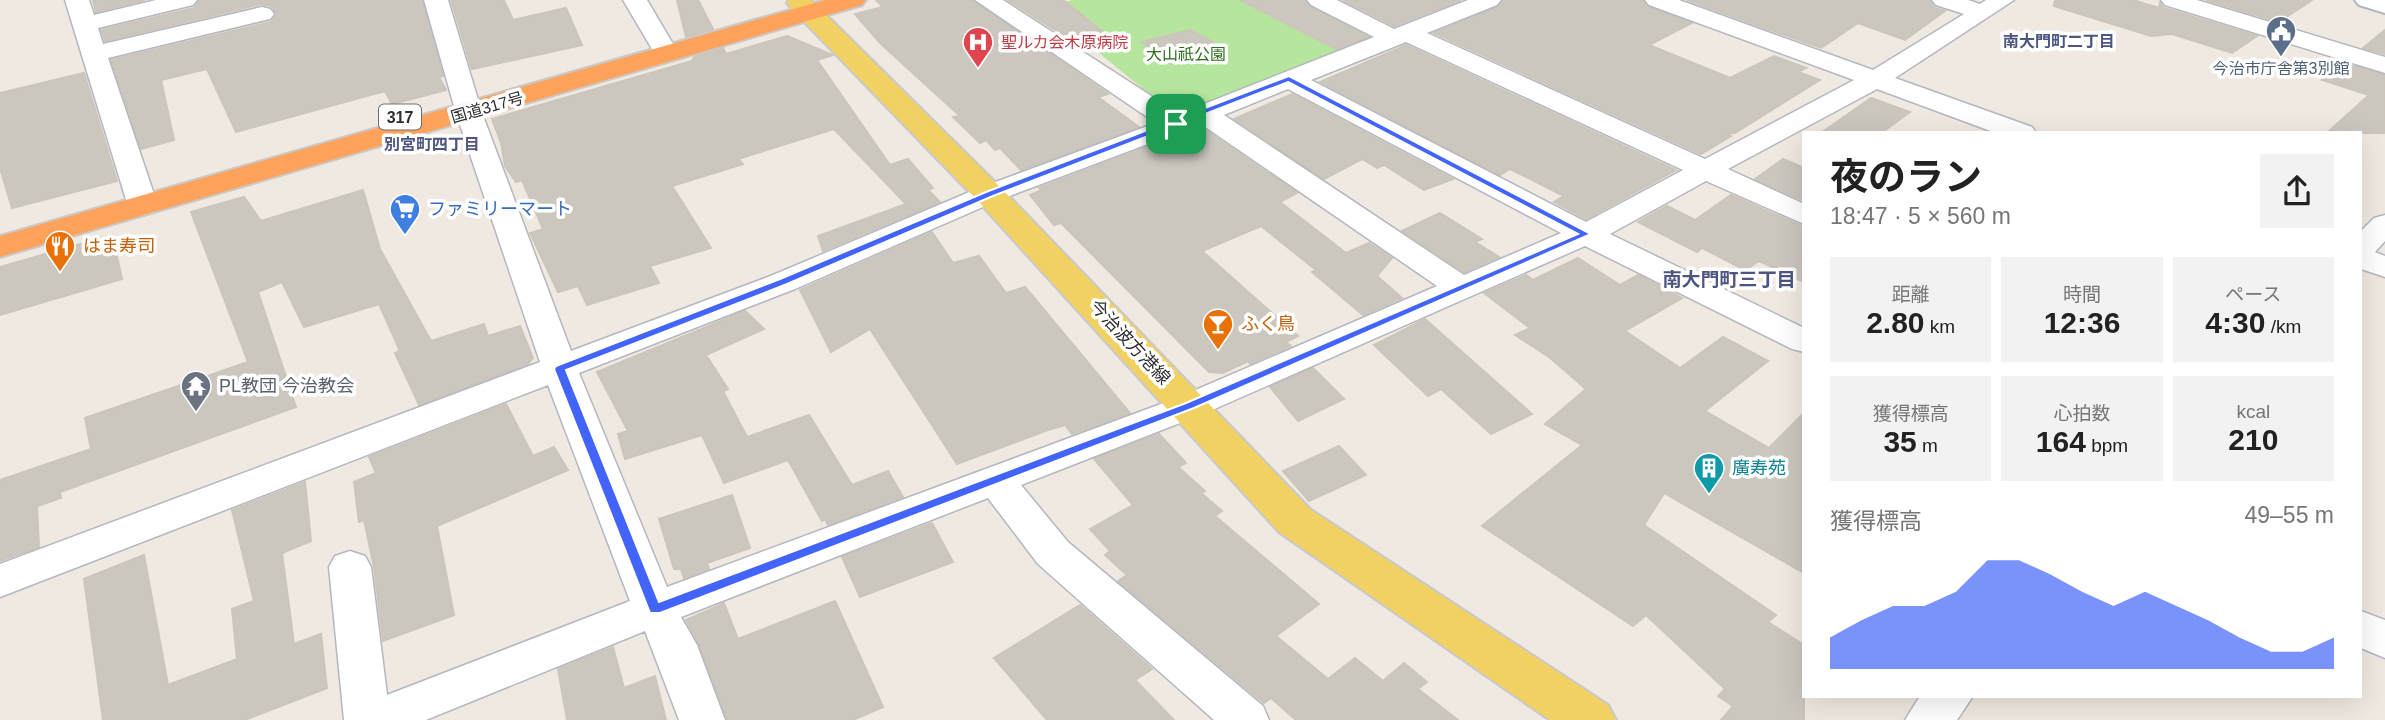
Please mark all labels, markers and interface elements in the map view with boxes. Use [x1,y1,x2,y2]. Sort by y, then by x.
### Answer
public building icon: 今治市庁舎第3別館 [2264,14,2298,58]
hospital icon: 聖ルカ会木原病院 [961,25,995,69]
district label: 南大門町二丁目 [2003,33,2115,50]
place label: 聖ルカ会木原病院 [1001,34,1129,51]
park label: 大山祇公園 [1146,46,1226,63]
place label: 今治市庁舎第3別館 [2213,60,2349,77]
street label: 国道317号 [449,89,525,126]
pin [1146,94,1206,154]
road number: 317 [379,105,421,130]
icon: arrive [1157,105,1195,143]
district label: 別宮町四丁目 [384,136,480,153]
button: share [2260,154,2334,228]
text: 夜のラン [1830,156,1982,198]
supermarket icon: ファミリーマート [388,192,422,236]
place label: ファミリーマート [428,199,572,219]
text: 18:47 · 5 × 560 m [1830,203,2011,229]
restaurant icon: はま寿司 [43,229,77,273]
place label: はま寿司 [83,236,155,256]
district label: 南大門町三丁目 [1662,269,1796,290]
text: 距離 [1892,284,1930,305]
text: 時間 [2063,284,2101,305]
text: ペース [2225,284,2281,305]
street label: 今治波方港線 [1086,296,1174,388]
text: 2.80 [1866,306,1925,339]
text: 12:36 [2044,306,2120,339]
text: 4:30 [2205,306,2265,339]
bar icon: ふく鳥 [1201,307,1235,351]
place label: ふく鳥 [1241,314,1295,334]
text: km [1925,316,1955,337]
text: /km [2265,316,2301,337]
temple icon: PL教団 今治教会 [179,369,213,413]
place label: PL教団 今治教会 [219,376,354,396]
text: kcal [2236,401,2270,422]
text: 獲得標高 [1873,403,1949,424]
text: 心拍数 [2053,403,2111,424]
text: 210 [2228,423,2278,456]
text: 35 [1883,425,1917,458]
text: 164 [2036,425,2086,458]
text: m [1917,435,1938,456]
text: bpm [2086,435,2128,456]
building icon: 廣寿苑 [1692,451,1726,495]
place label: 廣寿苑 [1732,458,1786,478]
text: 49–55 m [2244,502,2334,528]
text: 獲得標高 [1830,508,1922,534]

